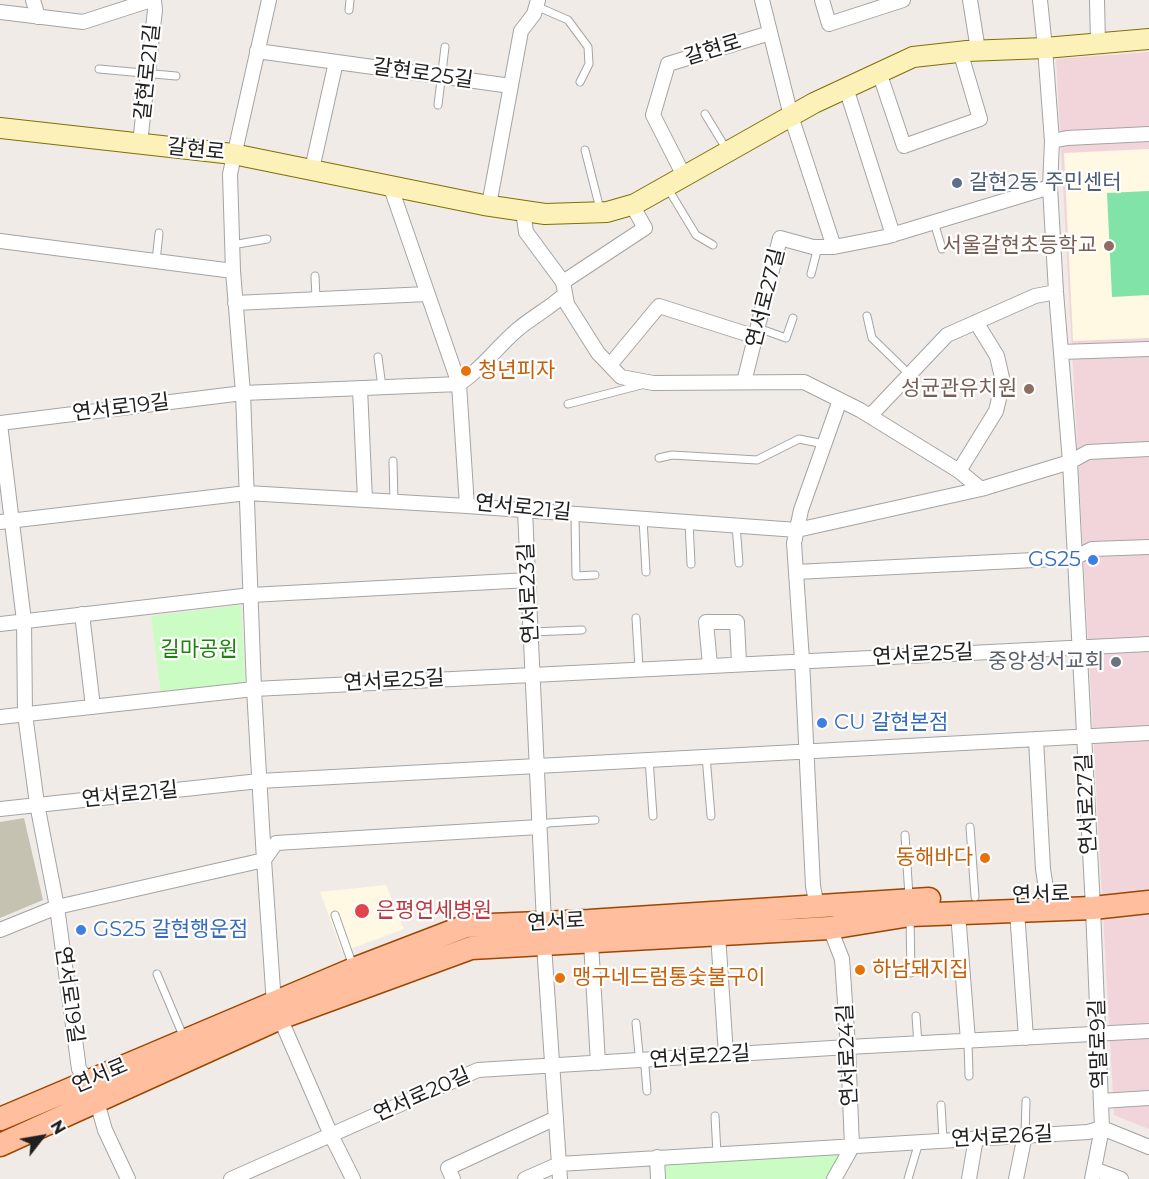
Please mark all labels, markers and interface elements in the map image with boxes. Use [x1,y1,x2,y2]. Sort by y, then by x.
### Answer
street label: 갈현로21길 [130,23,166,121]
street label: 갈현로 [682,29,744,71]
street label: 갈현로25길 [371,54,475,94]
street label: 갈현로 [166,134,226,166]
place label: 갈현2동 주민센터 [969,170,1122,196]
marker: 갈현2동 주민센터 [950,176,964,190]
place label: 서울갈현초등학교 [942,233,1097,259]
marker: 서울갈현초등학교 [1102,239,1116,253]
street label: 연서로27길 [741,246,791,350]
place label: 청년피자 [478,358,555,384]
marker: 청년피자 [459,364,473,378]
place label: 성균관유치원 [901,376,1017,402]
marker: 성균관유치원 [1022,382,1036,396]
street label: 연서로19길 [71,390,171,426]
street label: 연서로21길 [474,490,572,526]
street label: 연서로23길 [514,542,544,644]
place label: GS25 [1028,547,1081,573]
marker: GS25 [1086,553,1100,567]
park label: 길마공원 [160,637,238,663]
street label: 연서로25길 [872,640,974,670]
place label: 중앙성서교회 [988,649,1104,675]
marker: 중앙성서교회 [1109,655,1123,669]
street label: 연서로25길 [343,666,445,696]
place label: CU 갈현본점 [834,710,948,736]
marker: CU 갈현본점 [815,716,829,730]
street label: 연서로27길 [1072,753,1102,855]
street label: 연서로21길 [81,777,179,813]
place label: 동해바다 [896,845,973,871]
marker: 동해바다 [978,851,992,865]
street label: 연서로 [1012,881,1070,909]
place label: 은평연세병원 [376,898,492,924]
marker: 은평연세병원 [353,902,371,920]
street label: 연서로 [526,908,586,936]
place label: GS25 갈현행운점 [93,917,248,943]
marker: GS25 갈현행운점 [74,923,88,937]
street label: 연서로19길 [50,945,88,1045]
place label: 하남돼지집 [872,957,969,983]
marker: 하남돼지집 [853,963,867,977]
place label: 맹구네드럼통숯불구이 [572,965,765,991]
marker: 맹구네드럼통숯불구이 [553,971,567,985]
street label: 역말로9길 [1085,999,1113,1089]
street label: 연서로24길 [833,1003,863,1107]
street label: 연서로22길 [649,1041,751,1073]
street label: 연서로 [68,1053,132,1099]
street label: 연서로20길 [370,1063,474,1127]
north arrow [12,1107,72,1167]
text: N [46,1117,69,1138]
street label: 연서로26길 [950,1122,1054,1152]

